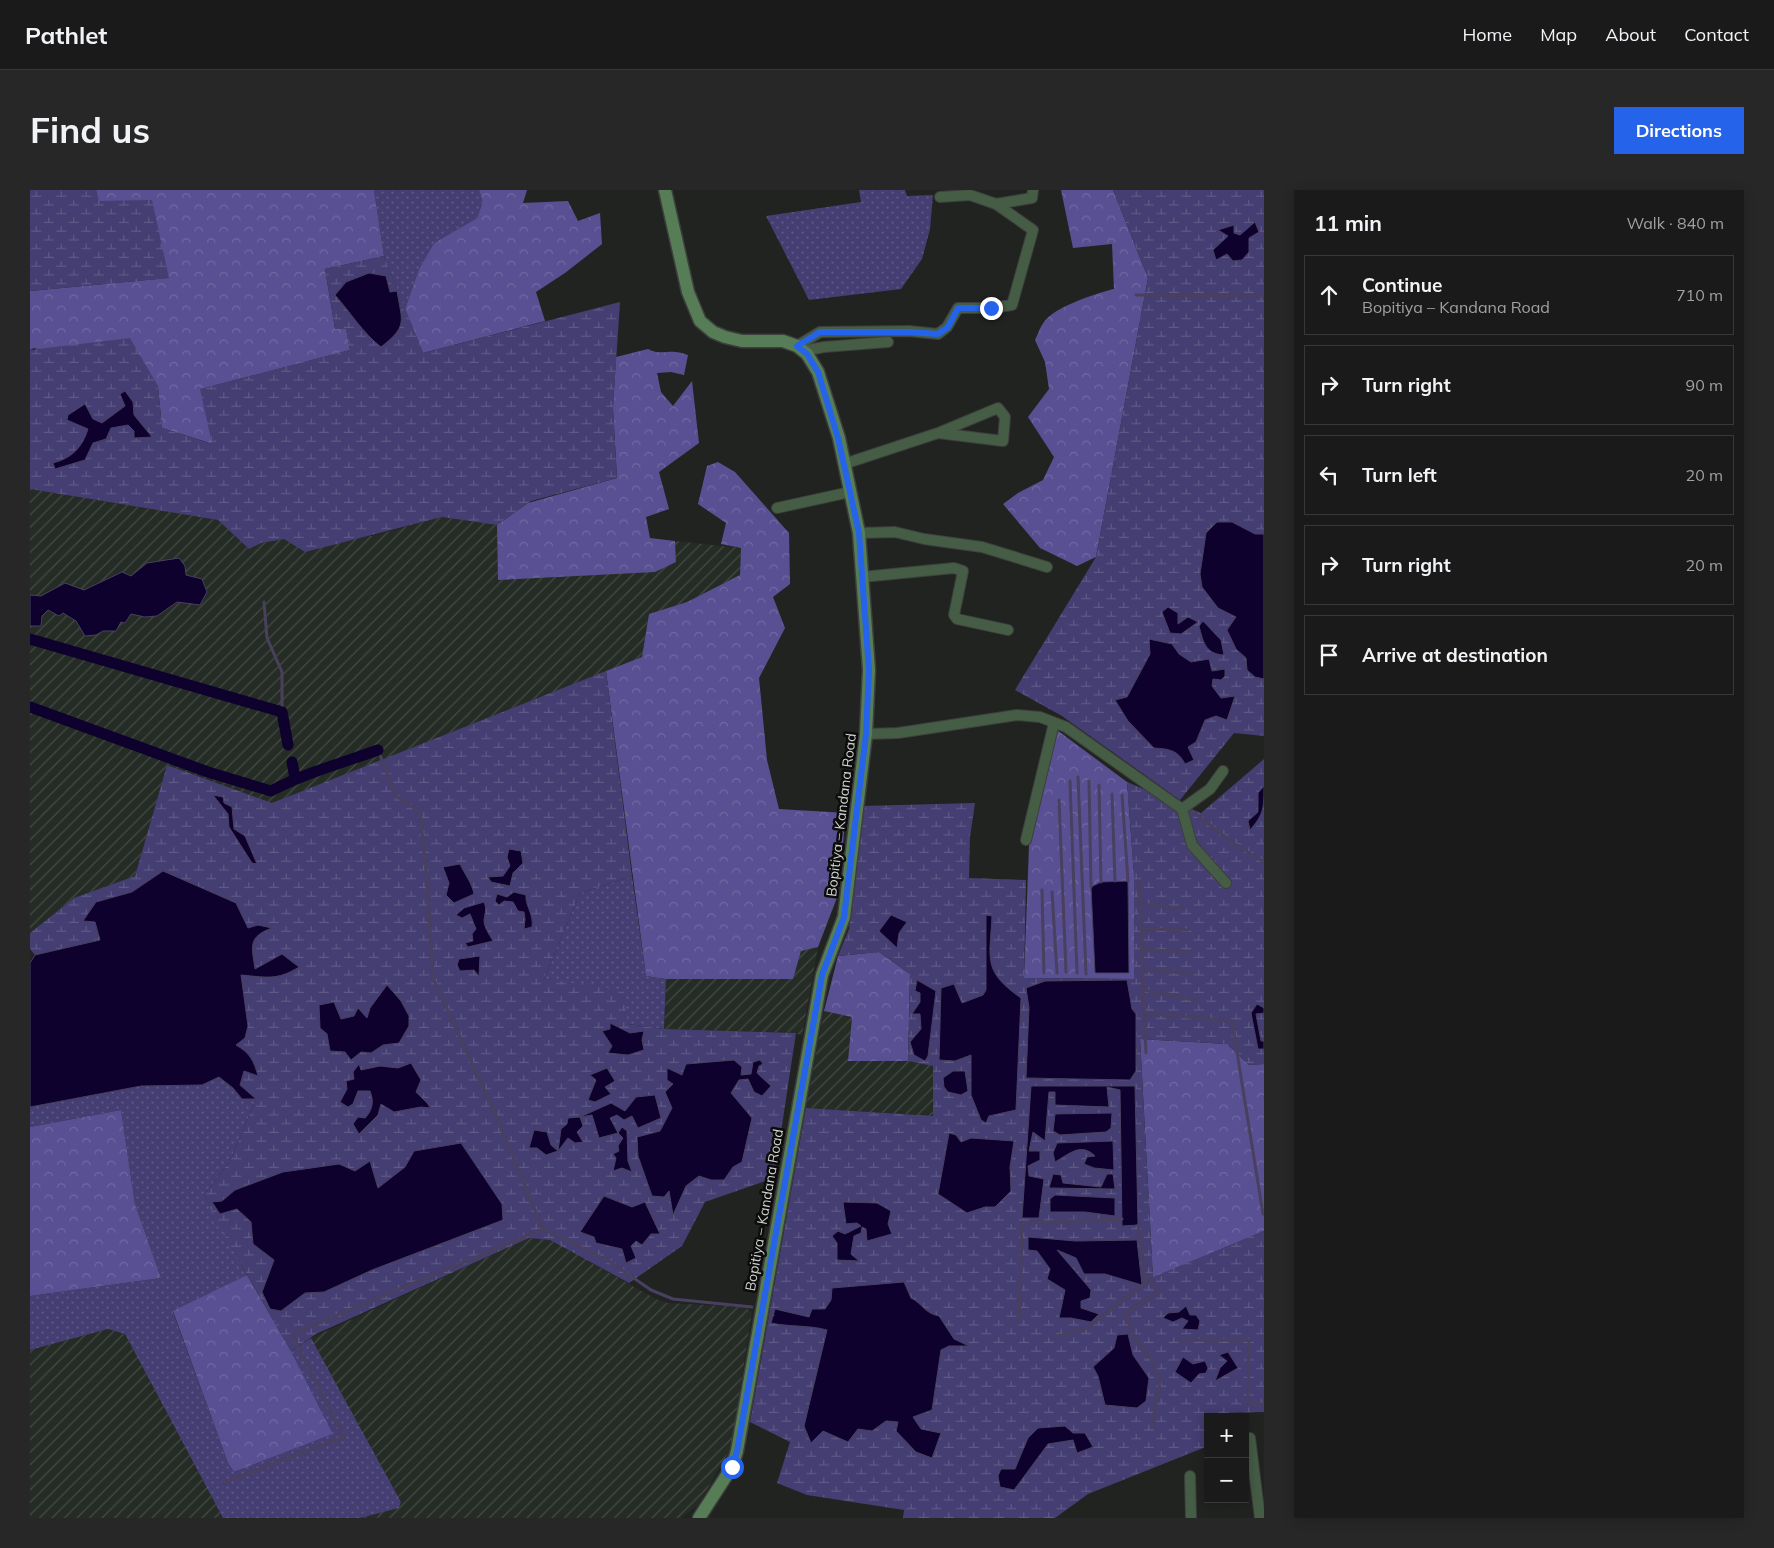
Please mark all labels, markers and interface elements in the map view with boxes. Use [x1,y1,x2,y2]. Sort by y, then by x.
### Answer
text: Pathlet [25,20,107,50]
text: Home [1462,23,1512,46]
text: Map [1540,23,1577,46]
text: About [1605,23,1656,46]
text: Contact [1684,23,1749,46]
button: Directions [1614,107,1744,154]
text: Find us [30,108,150,152]
text: 11 min [1314,210,1382,236]
text: Walk · 840 m [1626,213,1724,233]
text: Continue [1362,273,1442,297]
icon: ahead [1315,281,1343,309]
text: 710 m [1676,285,1723,305]
route end [980,297,1003,320]
text: Bopitiya – Kandana Road [1362,297,1550,317]
icon: right [1315,371,1343,399]
text: Turn right [1362,373,1451,397]
text: 90 m [1686,375,1723,395]
icon: left [1315,461,1343,489]
text: Turn left [1362,463,1437,487]
text: 20 m [1686,465,1723,485]
icon: right [1315,551,1343,579]
text: Turn right [1362,553,1451,577]
text: 20 m [1686,555,1723,575]
icon: arrive [1315,641,1343,669]
text: Arrive at destination [1362,643,1548,667]
street label: Bopitiya – Kandana Road [822,732,860,898]
street label: Bopitiya – Kandana Road [741,1127,787,1293]
map controls [1204,1413,1249,1503]
button: + [1204,1413,1249,1458]
route start [721,1456,744,1479]
button: − [1204,1458,1249,1503]

